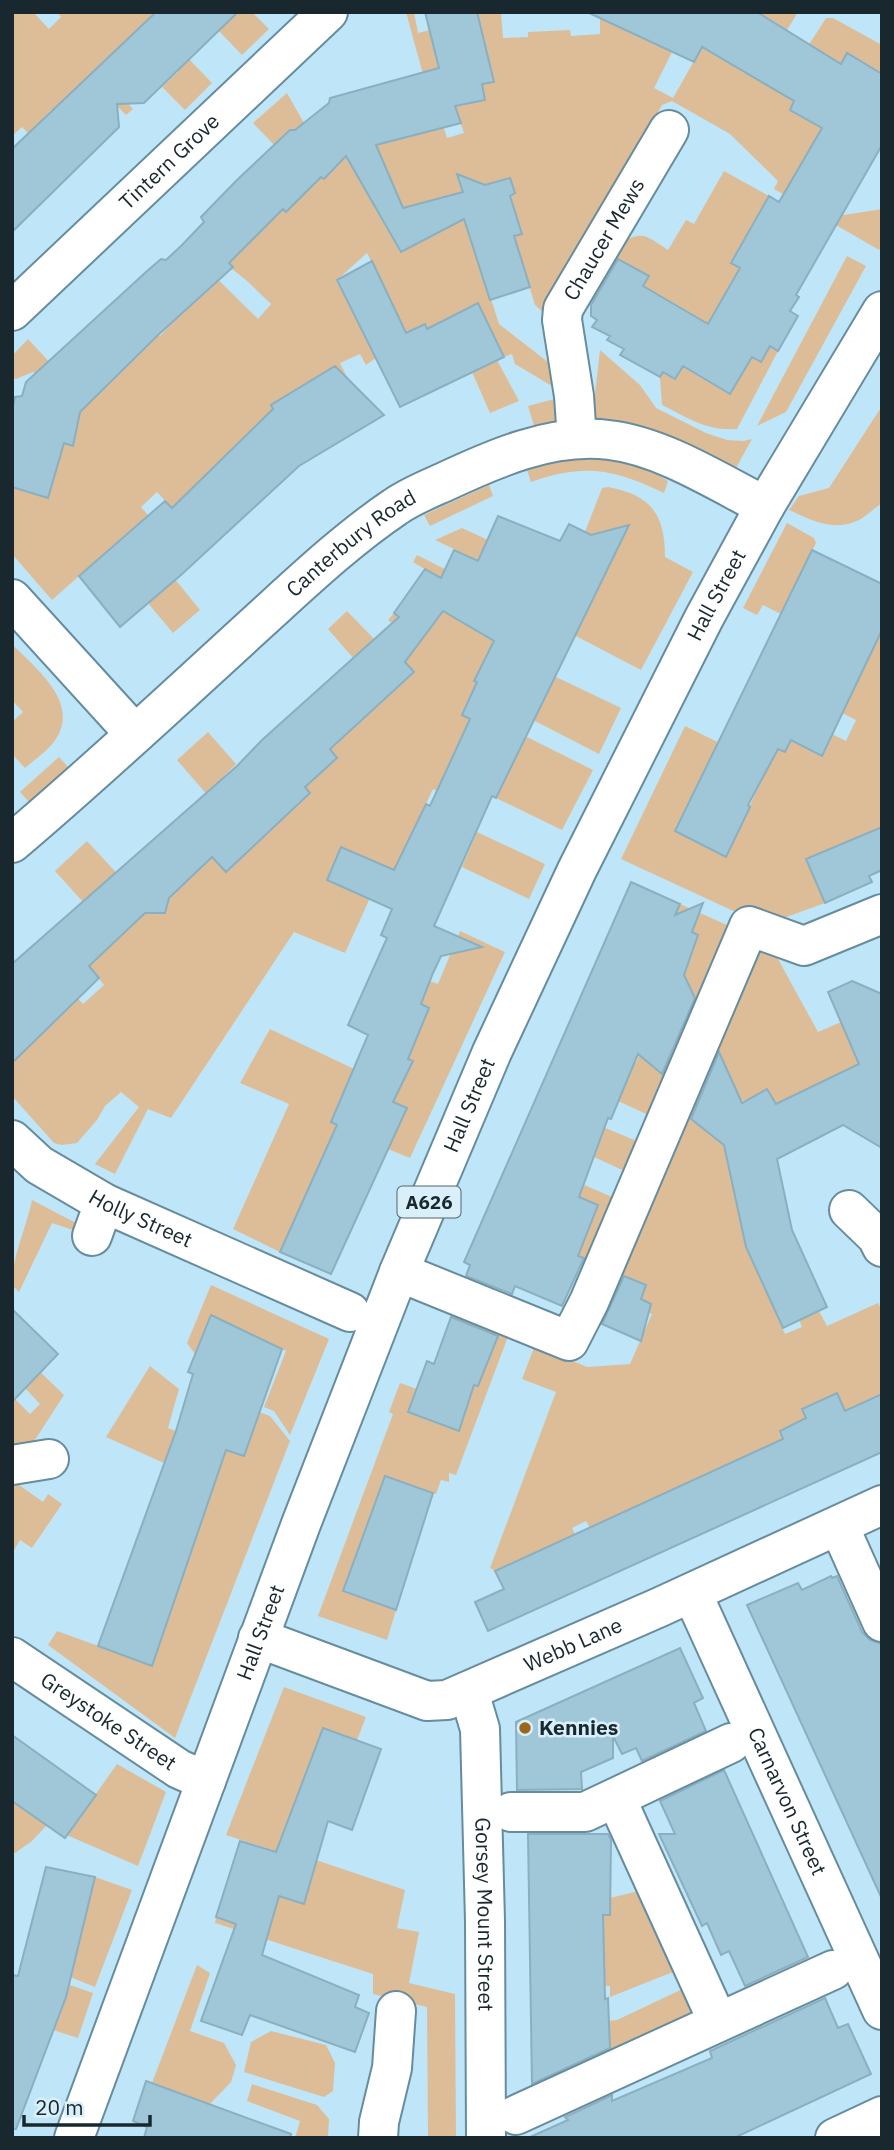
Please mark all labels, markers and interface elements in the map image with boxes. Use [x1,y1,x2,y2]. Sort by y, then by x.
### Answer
street label: Tintern Grove [113,107,225,215]
street label: Chaucer Mews [556,173,650,305]
street label: Canterbury Road [280,482,421,603]
street label: Hall Street [680,544,752,645]
street label: Hall Street [436,1053,501,1156]
street label: Holly Street [84,1182,197,1254]
road number: A626 [398,1186,460,1218]
street label: Hall Street [229,1580,290,1684]
street label: Webb Lane [519,1610,626,1678]
street label: Greystoke Street [35,1665,182,1776]
place label: Kennies [539,1713,618,1741]
marker: Kennies [517,1720,533,1736]
street label: Carnarvon Street [742,1723,834,1879]
street label: Gorsey Mount Street [469,1817,500,2011]
scale bar [24,2084,150,2128]
text: 20 m [35,2093,84,2121]

